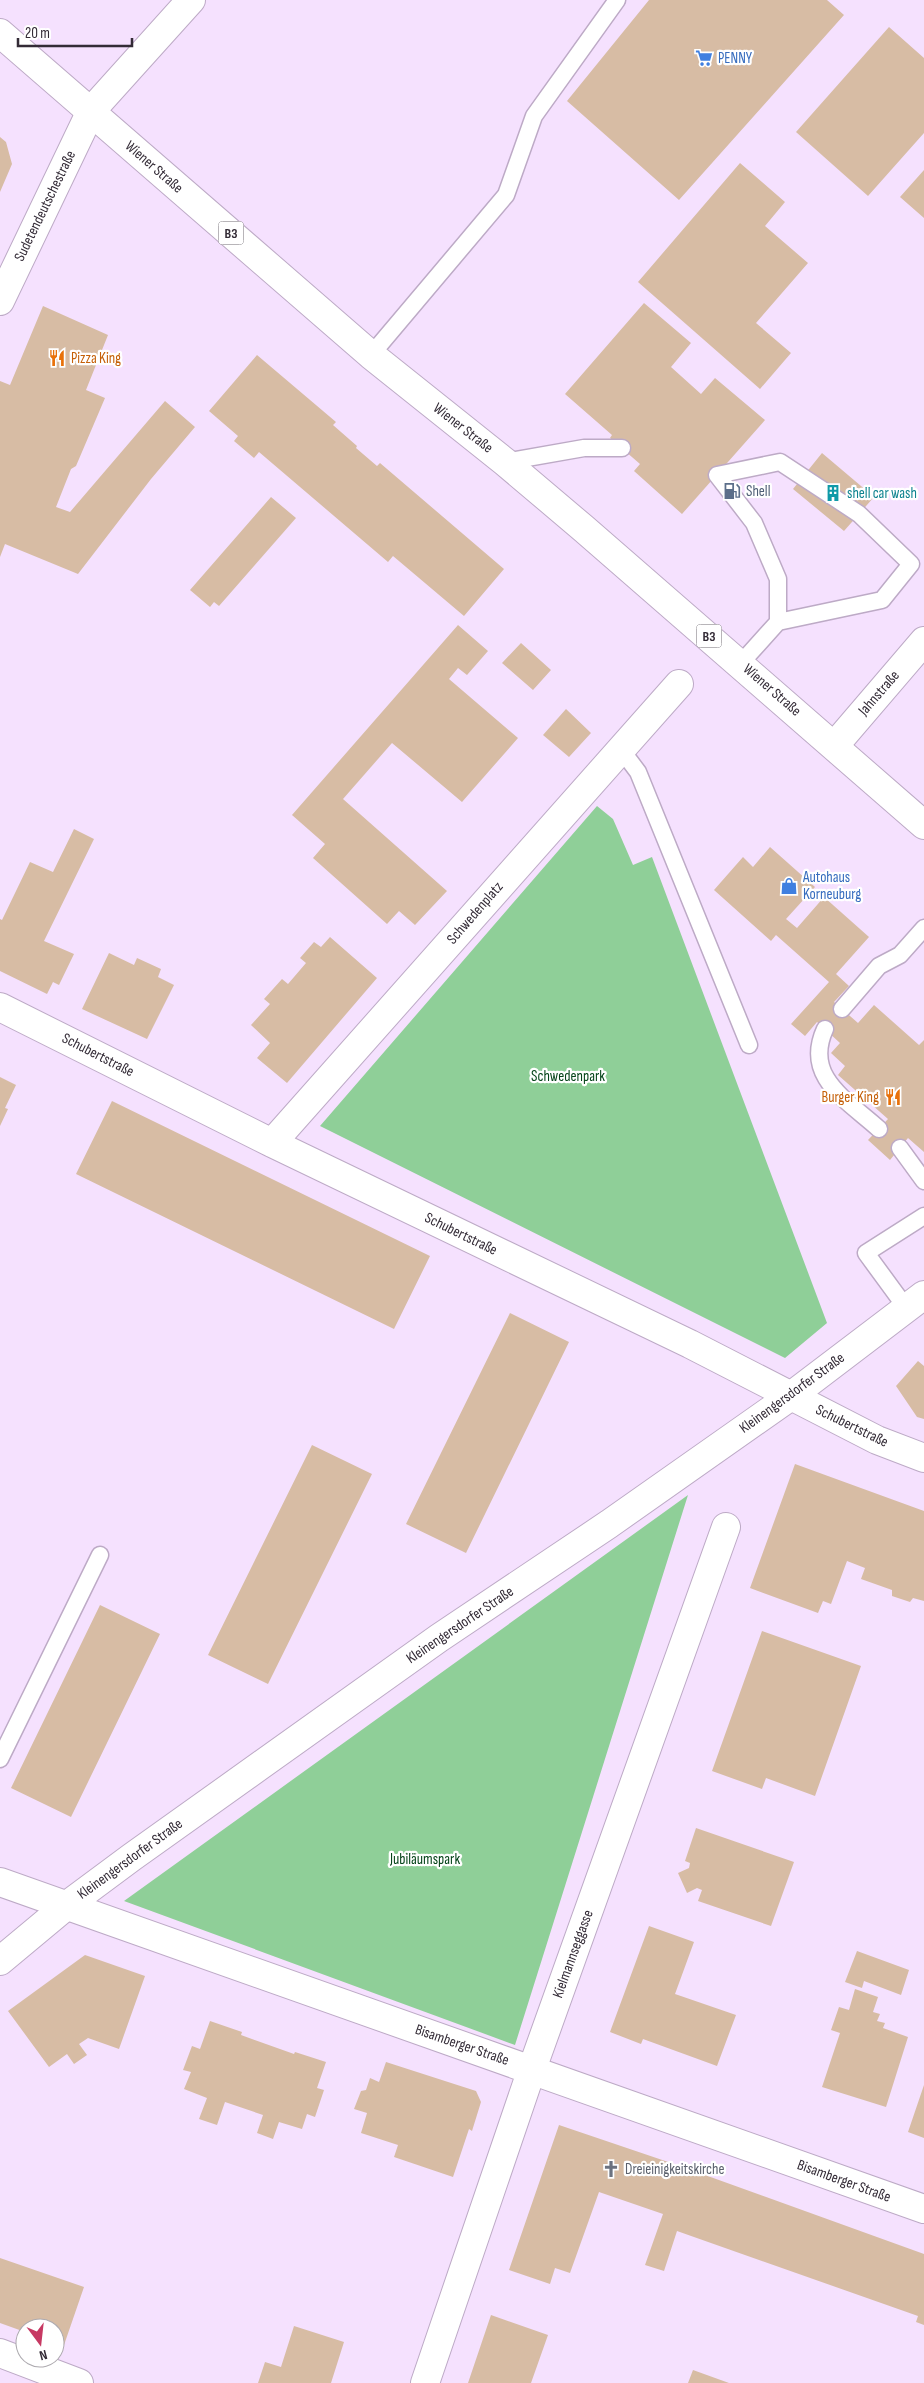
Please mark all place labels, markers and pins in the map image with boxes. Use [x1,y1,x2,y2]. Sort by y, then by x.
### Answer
supermarket icon: PENNY [694,48,714,68]
place label: PENNY [718,49,753,68]
restaurant icon: Pizza King [47,348,67,368]
place label: Pizza King [71,349,121,368]
fuel station icon: Shell [722,481,742,501]
place label: Shell [746,482,770,501]
building icon: shell car wash [823,483,843,503]
place label: shell car wash [847,484,917,503]
place label: Autohaus Korneuburg [802,868,861,904]
shop icon: Autohaus Korneuburg [779,876,799,896]
restaurant icon: Burger King [883,1087,903,1107]
place label: Burger King [821,1088,879,1107]
church icon: Dreieinigkeitskirche [601,2159,621,2179]
place label: Dreieinigkeitskirche [625,2160,724,2179]

